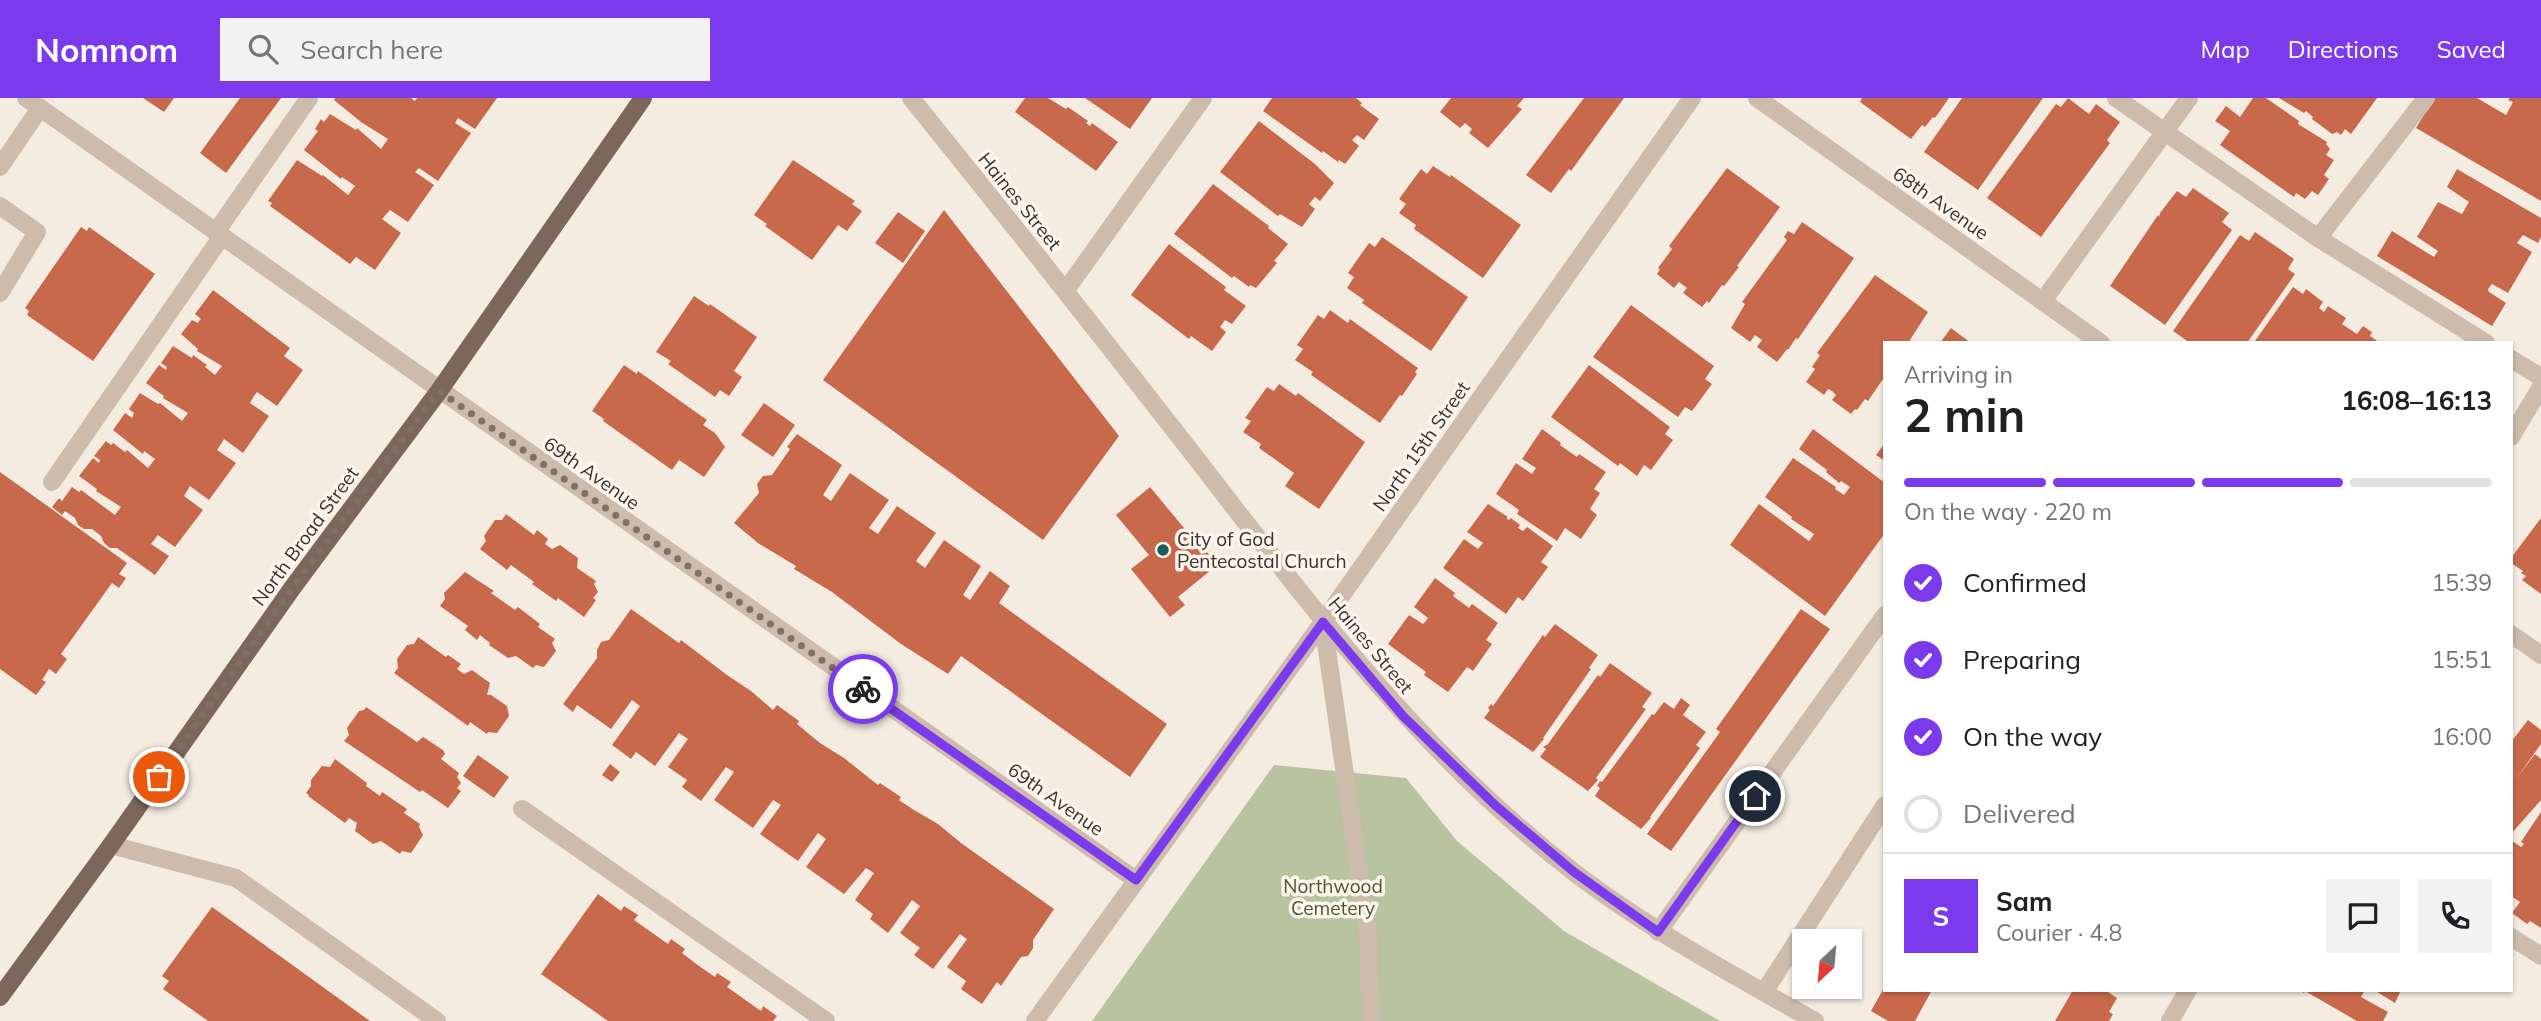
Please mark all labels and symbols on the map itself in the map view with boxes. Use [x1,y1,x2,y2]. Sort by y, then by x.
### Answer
street label: Haines Street [973,147,1067,255]
street label: 68th Avenue [1888,161,1994,245]
street label: North 15th Street [1367,376,1475,516]
street label: 69th Avenue [539,431,645,515]
street label: North Broad Street [246,462,364,610]
place label: City of God Pentecostal Church [1177,527,1347,573]
marker: City of God Pentecostal Church [1155,542,1171,558]
street label: Haines Street [1324,592,1419,699]
courier [828,654,898,724]
pin [129,747,189,807]
street label: 69th Avenue [1003,757,1109,841]
pin [1725,766,1785,826]
park label: Northwood Cemetery [1283,874,1383,920]
north arrow [1792,929,1862,999]

